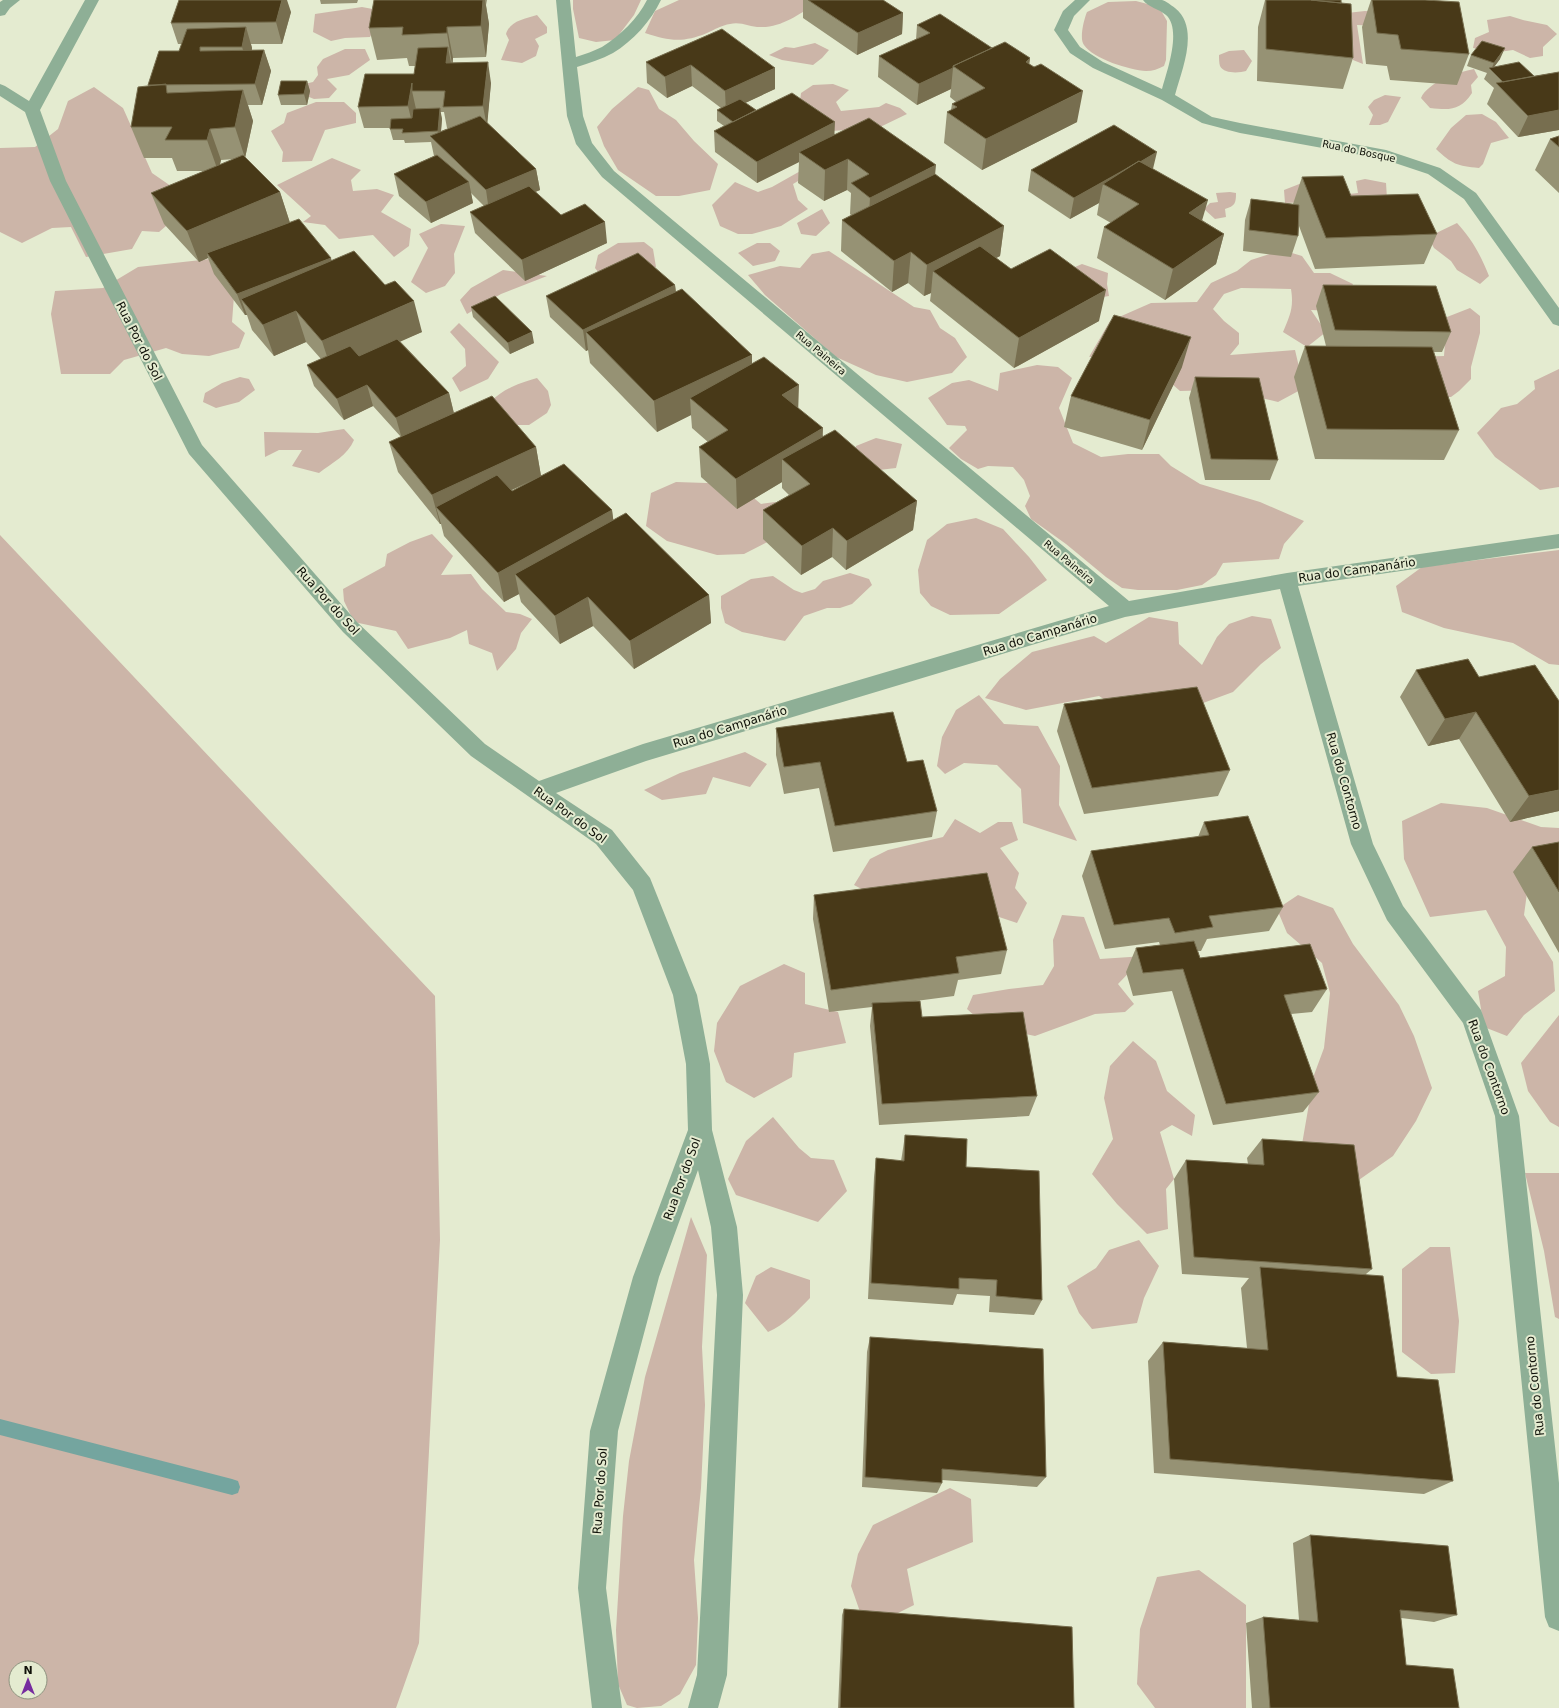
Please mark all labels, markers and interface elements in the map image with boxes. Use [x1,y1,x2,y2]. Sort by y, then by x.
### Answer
street label: Rua do Bosque [1321,138,1397,164]
street label: Rua Por do Sol [113,299,165,383]
street label: Rua Paineira [794,329,848,377]
street label: Rua Paineira [1042,538,1096,586]
street label: Rua do Campanário [1297,555,1417,585]
street label: Rua Por do Sol [294,564,362,638]
street label: Rua do Campanário [981,611,1099,659]
street label: Rua do Campanário [671,703,789,751]
street label: Rua do Contorno [1323,731,1365,831]
street label: Rua Por do Sol [531,784,609,846]
street label: Rua do Contorno [1465,1017,1513,1117]
street label: Rua Por do Sol [661,1136,703,1222]
street label: Rua do Contorno [1523,1335,1547,1437]
street label: Rua Por do Sol [590,1447,610,1535]
north arrow [8,1660,48,1700]
text: N [23,1664,33,1677]

